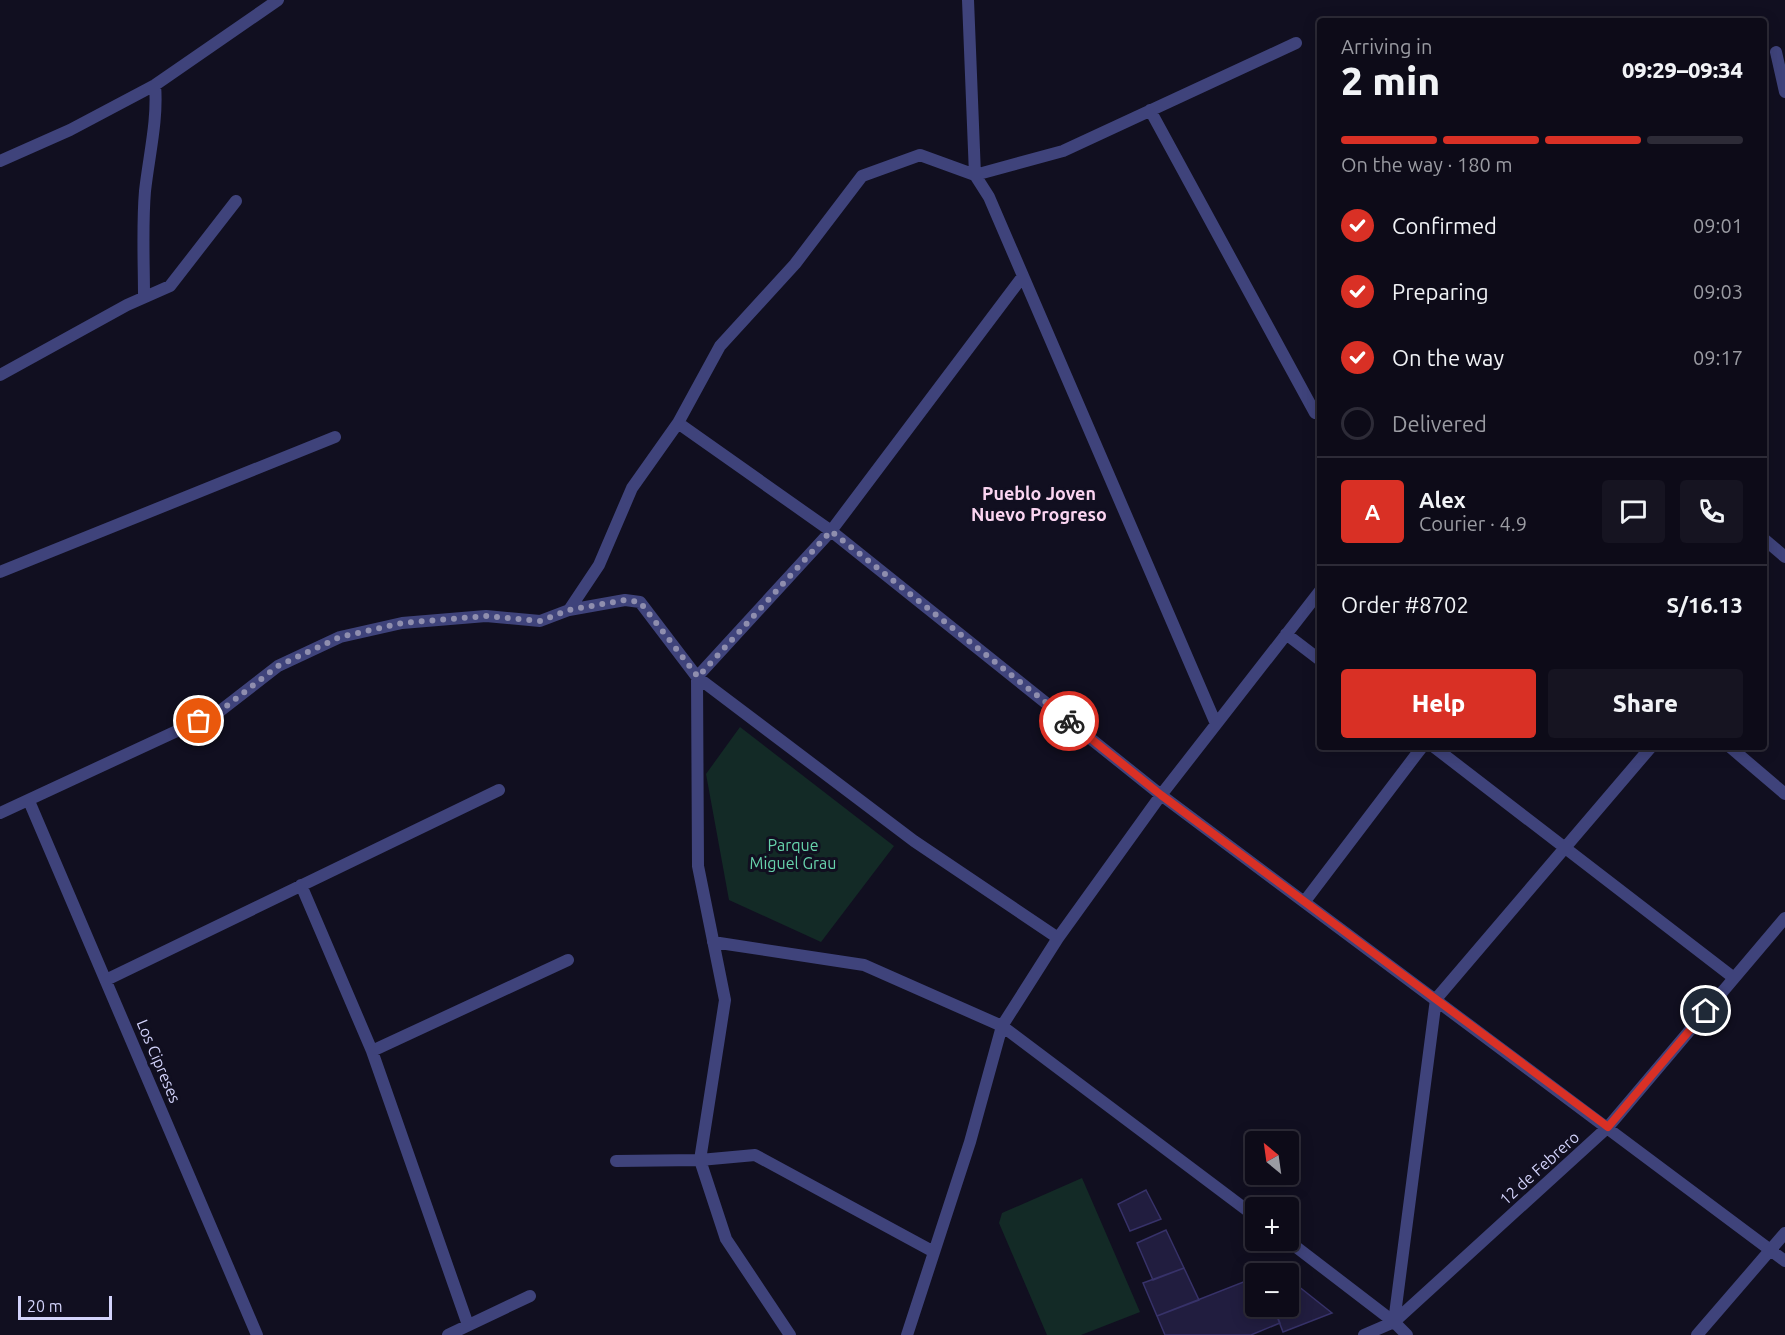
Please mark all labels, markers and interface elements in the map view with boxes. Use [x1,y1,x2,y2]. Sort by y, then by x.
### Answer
text: Arriving in [1341,35,1432,58]
text: 09:29–09:34 [1622,57,1743,82]
text: 2 min [1341,59,1440,102]
text: On the way · 180 m [1341,153,1513,176]
icon: check [1341,209,1374,242]
text: Confirmed [1392,213,1497,238]
text: 09:01 [1693,214,1743,237]
icon: check [1341,275,1374,308]
text: Preparing [1392,279,1489,304]
text: 09:03 [1693,280,1743,303]
icon: check [1341,341,1374,374]
text: On the way [1392,345,1504,370]
text: 09:17 [1693,346,1743,369]
text: Delivered [1392,411,1487,436]
button: chat [1602,480,1665,543]
button: phone [1680,480,1743,543]
district label: Pueblo Joven Nuevo Progreso [971,483,1107,524]
text: Alex [1419,487,1466,512]
text: A [1365,499,1380,524]
text: Courier · 4.9 [1419,512,1527,535]
text: Order #8702 [1341,592,1469,617]
text: S/16.13 [1666,592,1743,617]
button: Help [1341,669,1536,738]
button: Share [1548,669,1743,738]
courier [1039,691,1099,751]
pin [173,695,224,746]
icon: bag [182,704,215,737]
icon: bike [1053,705,1086,738]
park label: Parque Miguel Grau [750,836,836,872]
pin [1680,985,1731,1036]
icon: home [1689,994,1722,1027]
street label: Los Cipreses [133,1017,185,1105]
street label: 12 de Febrero [1496,1128,1582,1208]
north arrow [1245,1131,1299,1185]
map controls [1245,1131,1299,1317]
button: + [1245,1197,1299,1251]
button: − [1245,1263,1299,1317]
scale bar [18,1293,112,1320]
text: 20 m [27,1297,63,1315]

